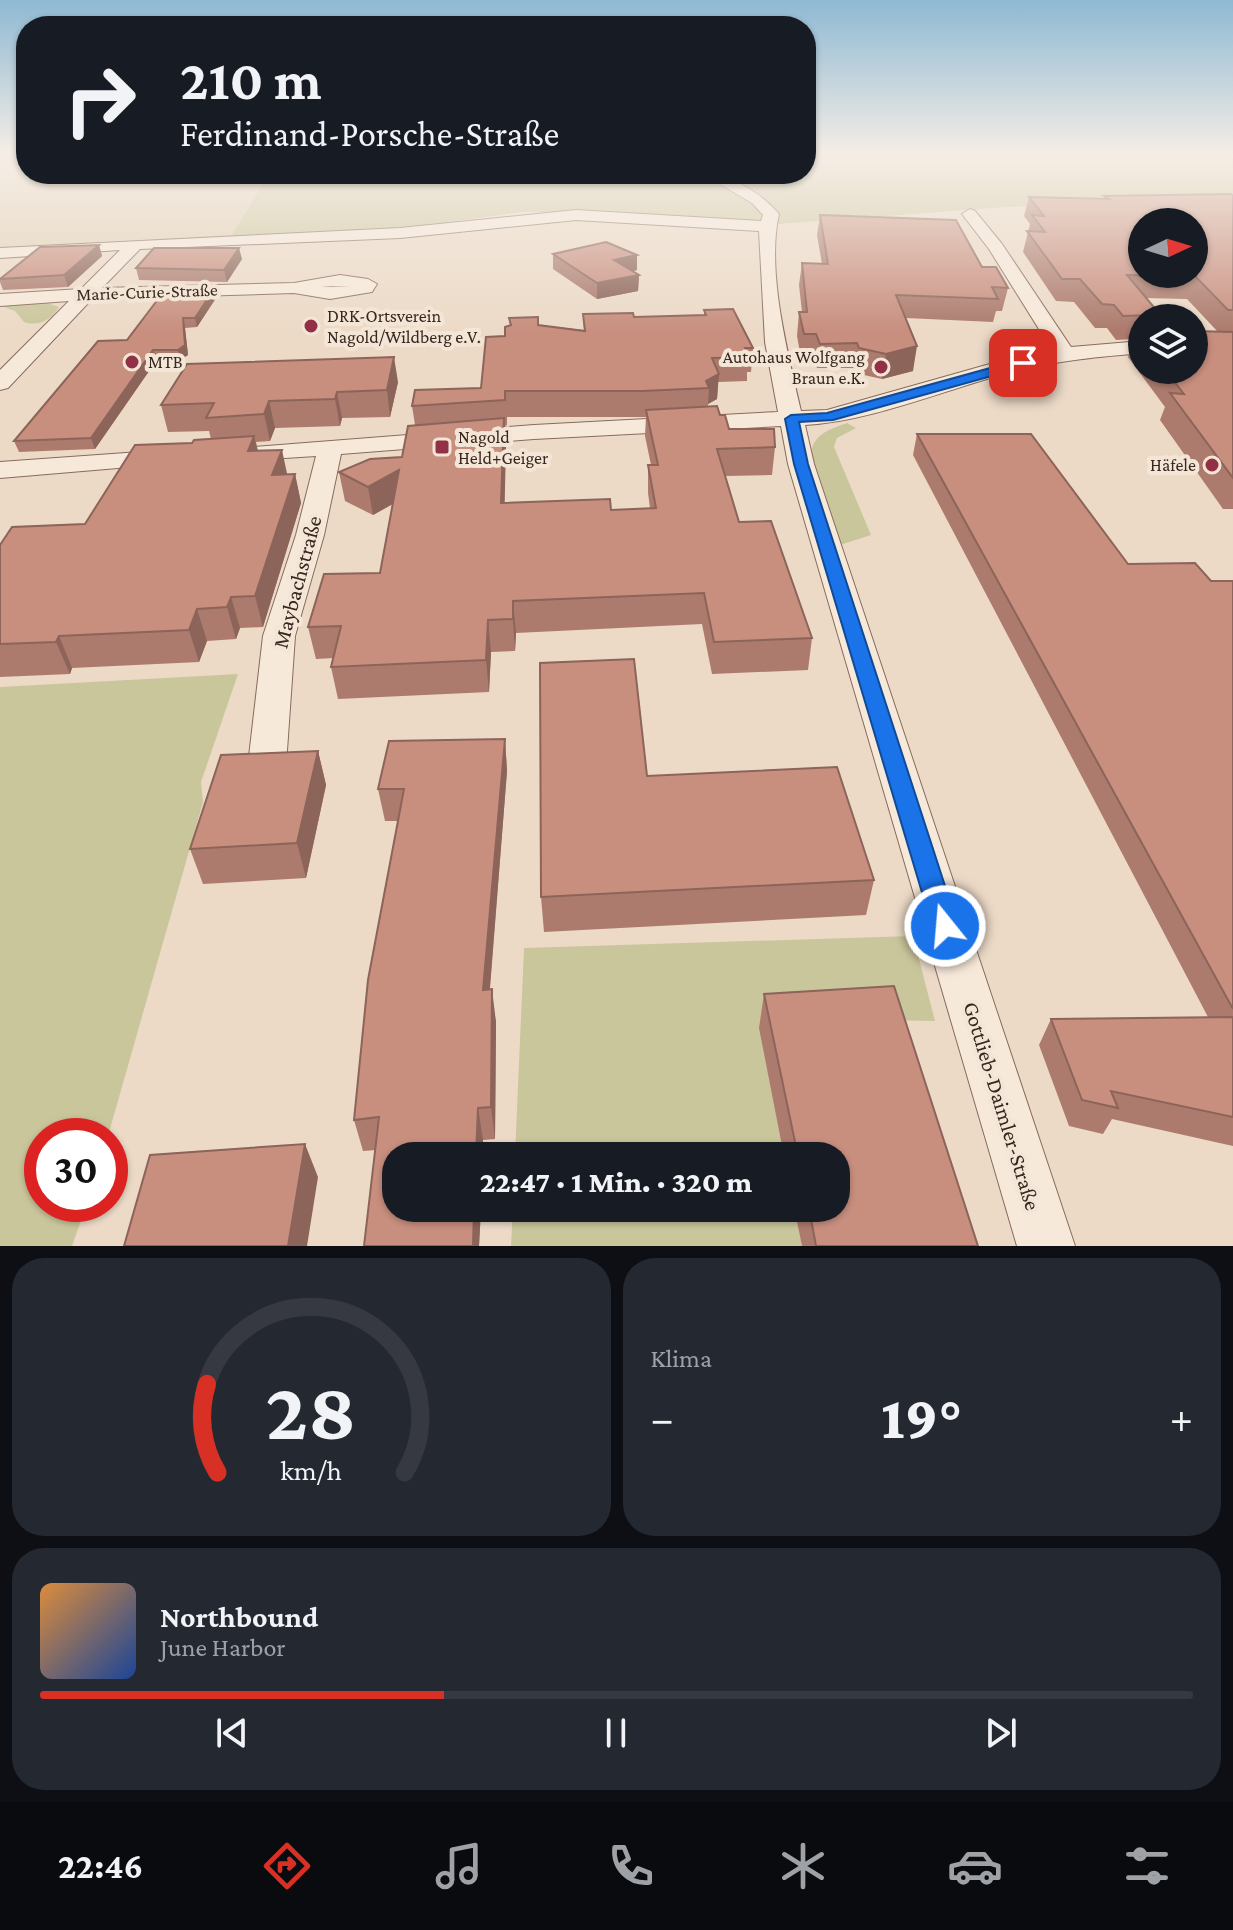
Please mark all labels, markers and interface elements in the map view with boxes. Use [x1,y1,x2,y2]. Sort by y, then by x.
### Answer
icon: right [48,48,152,152]
text: 210 m [180,49,322,111]
text: Ferdinand-Porsche-Straße [180,114,559,154]
north arrow [1128,208,1208,288]
map controls [1128,208,1208,384]
street label: Marie-Curie-Straße [76,280,218,304]
button: layers [1128,304,1208,384]
place label: DRK-Ortsverein Nagold/Wildberg e.V. [327,306,481,347]
marker: DRK-Ortsverein Nagold/Wildberg e.V. [302,317,320,335]
pin [989,329,1057,397]
icon: arrive [1001,341,1045,385]
place label: Autohaus Wolfgang Braun e.K. [723,347,865,388]
place label: MTB [148,352,183,372]
marker: MTB [123,353,141,371]
marker: Autohaus Wolfgang Braun e.K. [872,358,890,376]
place label: Nagold Held+Geiger [458,427,549,468]
marker: Nagold Held+Geiger [433,438,451,456]
place label: Häfele [1150,455,1196,475]
marker: Häfele [1203,456,1221,474]
street label: Maybachstraße [267,513,327,651]
position arrow [903,884,987,968]
street label: Gottlieb-Daimler-Straße [958,999,1046,1213]
speed limit sign: 30 [24,1118,128,1222]
text: 22:47 · 1 Min. · 320 m [480,1165,752,1198]
text: Klima [651,1344,712,1373]
text: 28 [266,1364,357,1457]
text: 19° [881,1384,962,1451]
text: − [651,1394,674,1442]
text: + [1170,1394,1193,1442]
text: km/h [280,1454,342,1486]
text: Northbound [160,1600,318,1633]
text: June Harbor [160,1633,286,1662]
icon: previous [210,1711,254,1755]
icon: pause [594,1711,638,1755]
icon: next [979,1711,1023,1755]
icon: directions [259,1838,315,1894]
icon: music [431,1838,487,1894]
icon: phone [603,1838,659,1894]
icon: climate [775,1838,831,1894]
icon: car [947,1838,1003,1894]
icon: filters [1119,1838,1175,1894]
text: 22:46 [58,1846,143,1886]

